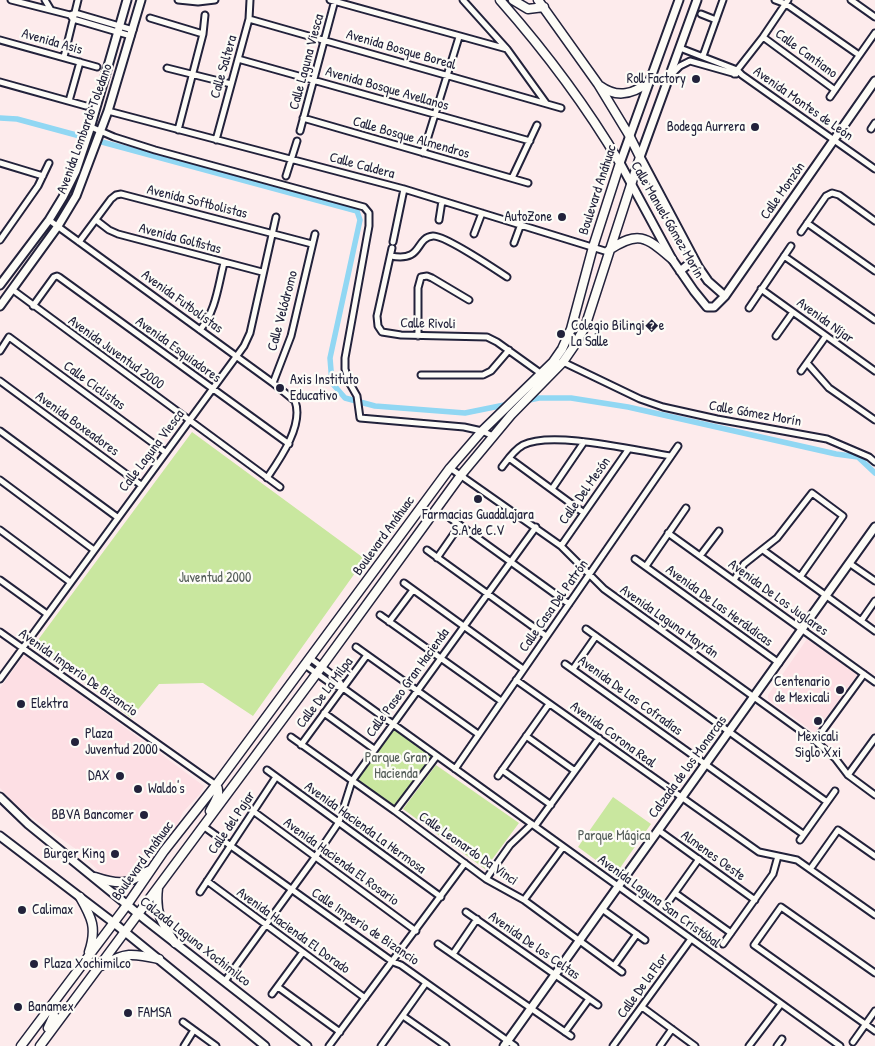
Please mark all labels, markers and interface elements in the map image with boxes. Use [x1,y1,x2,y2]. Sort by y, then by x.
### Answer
street label: Calle Laguna Viesca [286,12,328,112]
street label: Avenida Asis [20,25,84,59]
street label: Avenida Bosque Boreal [344,26,458,74]
street label: Calle Cantiano [772,26,840,82]
street label: Calle Saltera [207,33,241,101]
street label: Avenida Lombardo Toledano [54,62,116,196]
street label: Avenida Bosque Avellanos [323,63,451,115]
street label: Avenida Montes de León [750,63,856,145]
place label: Roll Factory [627,71,686,87]
marker: Roll Factory [690,73,702,85]
street label: Calle Bosque Almendros [351,113,471,163]
place label: Bodega Aurrera [667,119,745,135]
marker: Bodega Aurrera [749,121,761,133]
street label: Boulevard Anáhuac [576,143,620,237]
street label: Calle Caldera [328,149,396,183]
street label: Calle Manuel Gómez Morín [627,159,707,281]
street label: Calle Monzón [757,159,809,223]
street label: Avenida Softbolistas [145,181,249,223]
place label: AutoZone [504,209,552,225]
marker: AutoZone [556,211,568,223]
street label: Avenida Golfistas [137,220,223,258]
street label: Avenida Futbolistas [138,267,226,337]
street label: Calle Velódromo [264,269,302,353]
street label: Avenida Níjar [793,295,857,347]
street label: Avenida Juventud 2000 [65,313,167,393]
street label: Avenida Esquiadores [132,313,224,387]
street label: Calle Rivoli [400,315,456,333]
place label: Colegio Bilingi�e La Salle [571,318,664,351]
marker: Colegio Bilingi�e La Salle [555,328,567,340]
street label: Calle Ciclistas [60,358,128,414]
place label: Axis Instituto Educativo [290,372,359,404]
marker: Axis Instituto Educativo [274,382,286,394]
street label: Avenida Boxeadores [32,388,122,460]
street label: Calle Gómez Morín [708,398,802,430]
street label: Calle Laguna Viesca [116,407,188,495]
street label: Calle Del Mesón [556,454,614,528]
street label: Boulevard Anáhuac [350,493,418,579]
marker: Farmacias Guadalajara S.A de C.V [472,493,484,505]
place label: Farmacias Guadalajara S.A de C.V [422,507,534,540]
street label: Avenida De Los Juglares [725,556,831,640]
street label: Calle Casa Del Patrón [516,557,592,655]
street label: Avenida De Las Heráldicas [662,562,776,650]
park label: Juventud 2000 [179,570,251,586]
street label: Avenida Laguna Mayrán [617,582,721,662]
street label: Calle Paseo Gran Hacienda [363,625,453,741]
street label: Avenida Imperio De Bizancio [15,626,141,720]
street label: Avenida De Las Cofradías [574,652,686,740]
street label: Calle De La Milpa [293,654,357,732]
place label: Centenario de Mexicali [774,674,830,706]
marker: Centenario de Mexicali [834,684,846,696]
place label: Elektra [31,696,68,712]
marker: Elektra [15,698,27,710]
street label: Avenida Corona Real [567,698,659,772]
street label: Calzada de los Monarcas [645,713,731,821]
marker: Mexicali Siglo Xxi [812,715,824,727]
place label: Plaza Juventud 2000 [85,726,158,759]
place label: Mexicali Siglo Xxi [795,729,841,762]
marker: Plaza Juventud 2000 [69,736,81,748]
park label: Parque Gran Hacienda [365,750,427,782]
place label: DAX [88,768,110,784]
marker: DAX [114,770,126,782]
street label: Avenida Hacienda La Hermosa [301,778,429,878]
place label: Waldo's [148,781,185,797]
marker: Waldo's [132,783,144,795]
street label: Calle del Pajar [205,788,259,858]
place label: BBVA Bancomer [51,807,134,823]
marker: BBVA Bancomer [138,809,150,821]
street label: Calle Leonardo Da Vinci [415,809,521,889]
street label: Avenida Hacienda El Rosario [280,815,402,909]
street label: Boulevard Anáhuac [109,818,177,904]
street label: Almenes Oeste [678,827,748,885]
park label: Parque Mágica [578,828,650,844]
place label: Burger King [43,846,105,862]
marker: Burger King [109,848,121,860]
street label: Avenida Laguna San Cristóbal [594,852,724,952]
street label: Avenida Hacienda El Dorado [233,884,353,978]
street label: Calle Imperio de Bizancio [308,885,422,969]
street label: Calzada Laguna Xochimilco [136,893,254,991]
place label: Calimax [32,902,73,918]
marker: Calimax [16,904,28,916]
street label: Avenida De los Celtas [485,908,583,984]
street label: Calle De la Flor [614,950,672,1022]
place label: Plaza Xochimilco [44,956,131,972]
marker: Plaza Xochimilco [28,958,40,970]
place label: Banamex [28,999,74,1015]
marker: Banamex [12,1001,24,1013]
place label: FAMSA [138,1005,172,1021]
marker: FAMSA [122,1007,134,1019]

